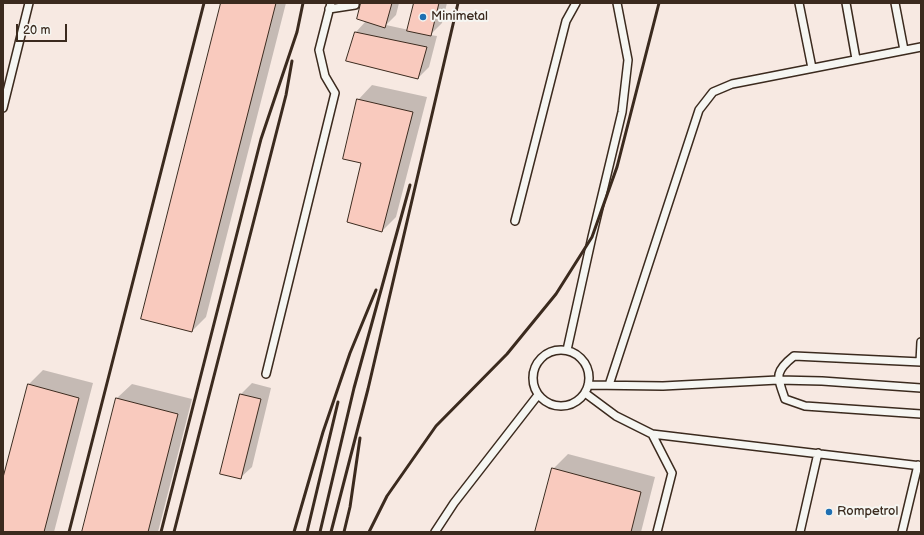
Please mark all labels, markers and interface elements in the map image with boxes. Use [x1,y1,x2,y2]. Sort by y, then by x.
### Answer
place label: Minimetal [431,9,488,25]
marker: Minimetal [418,12,428,22]
scale bar [18,16,69,42]
text: 20 m [23,23,50,38]
place label: Rompetrol [837,504,898,520]
marker: Rompetrol [824,507,834,517]

